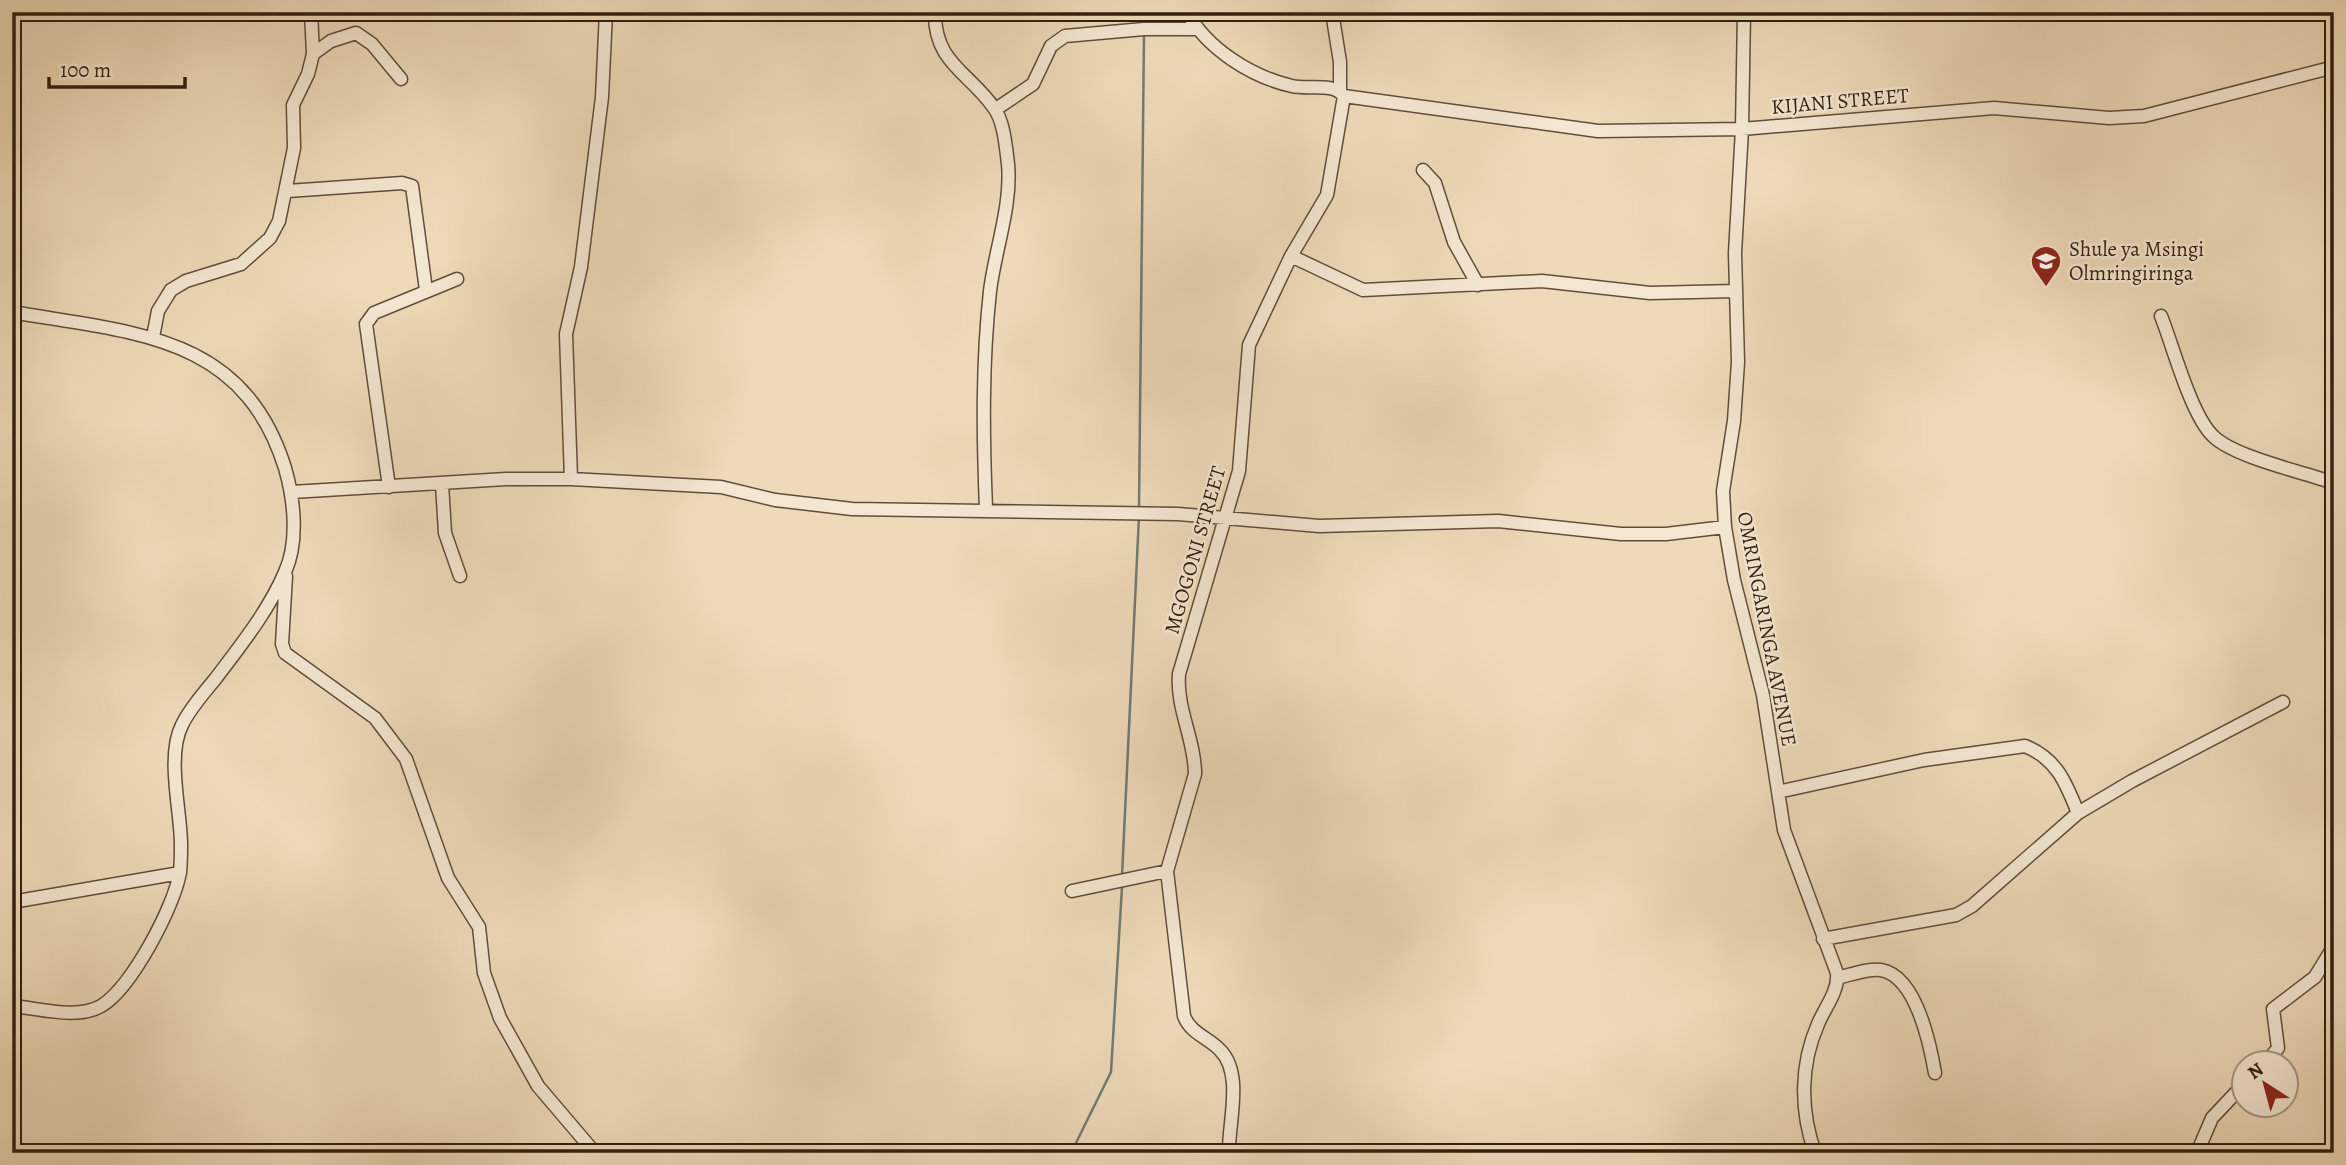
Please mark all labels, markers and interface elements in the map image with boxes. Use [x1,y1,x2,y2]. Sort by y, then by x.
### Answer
scale bar [49,46,186,90]
text: 100 m [60,56,111,84]
street label: KIJANI STREET [1770,81,1911,121]
place label: Shule ya Msingi Olmringiringa [2069,235,2204,287]
school or university icon: Shule ya Msingi Olmringiringa [2029,244,2063,288]
street label: MGOGONI STREET [1158,462,1232,637]
street label: OMRINGARINGA AVENUE [1731,509,1803,749]
north arrow [2230,1050,2300,1120]
text: N [2242,1056,2269,1086]

